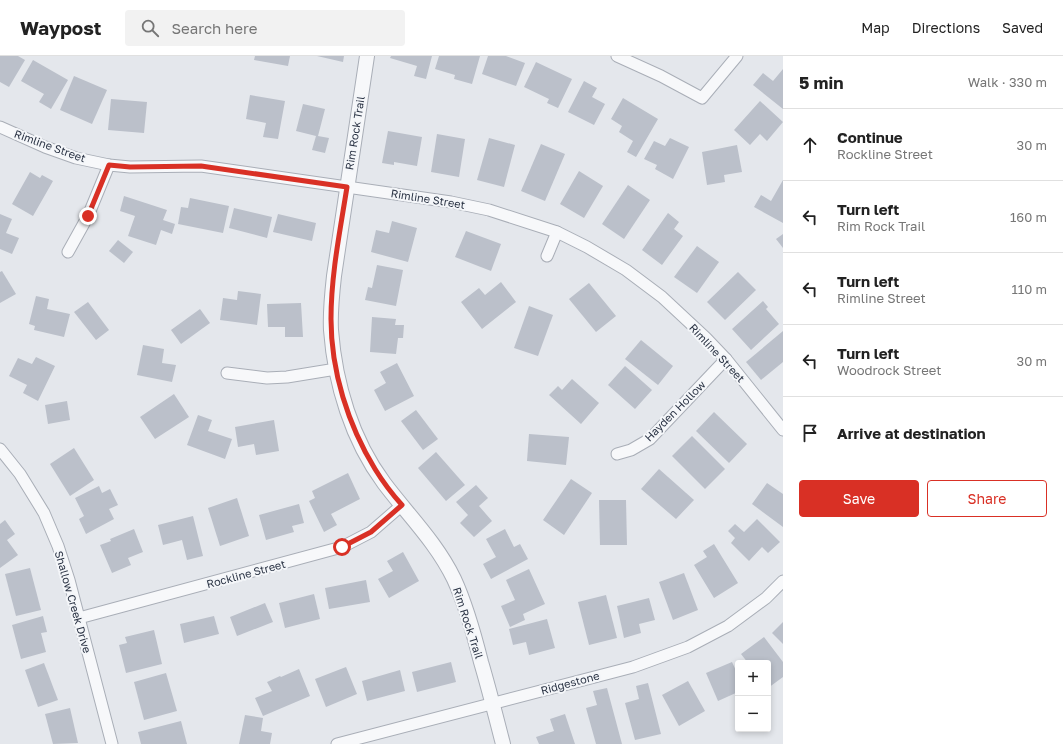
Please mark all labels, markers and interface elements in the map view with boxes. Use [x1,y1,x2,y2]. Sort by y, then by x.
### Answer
search box [125,10,405,46]
text: Waypost [20,16,101,39]
icon: search [139,17,161,39]
text: Search here [171,19,257,37]
text: Map [861,19,890,36]
text: Directions [912,19,980,36]
text: Saved [1002,19,1043,36]
text: 5 min [799,72,843,93]
text: Walk · 330 m [968,74,1047,90]
street label: Rim Rock Trail [342,95,367,171]
street label: Rimline Street [13,127,88,164]
text: Continue [837,128,903,146]
icon: ahead [799,134,821,156]
text: 30 m [1017,137,1047,153]
text: Rockline Street [837,146,933,162]
street label: Rimline Street [390,186,466,211]
text: Turn left [837,200,899,218]
icon: left [799,206,821,228]
route end [79,207,97,225]
text: 160 m [1010,209,1047,225]
text: Rim Rock Trail [837,218,925,234]
text: Turn left [837,272,899,290]
icon: left [799,278,821,300]
text: 110 m [1012,281,1047,297]
text: Rimline Street [837,290,926,306]
street label: Rimline Street [687,321,748,385]
text: Turn left [837,344,899,362]
icon: left [799,350,821,372]
text: 30 m [1017,353,1047,369]
text: Woodrock Street [837,362,941,378]
street label: Hayden Hollow [642,378,708,444]
icon: arrive [799,422,821,444]
text: Arrive at destination [837,424,986,442]
button: Save [799,480,919,517]
button: Share [927,480,1047,517]
route start [333,538,351,556]
street label: Shallow Creek Drive [53,549,94,654]
street label: Rockline Street [205,557,287,590]
street label: Rim Rock Trail [451,585,486,661]
map controls [735,660,771,732]
button: + [735,660,771,696]
street label: Ridgestone [539,668,601,697]
button: − [735,696,771,732]

